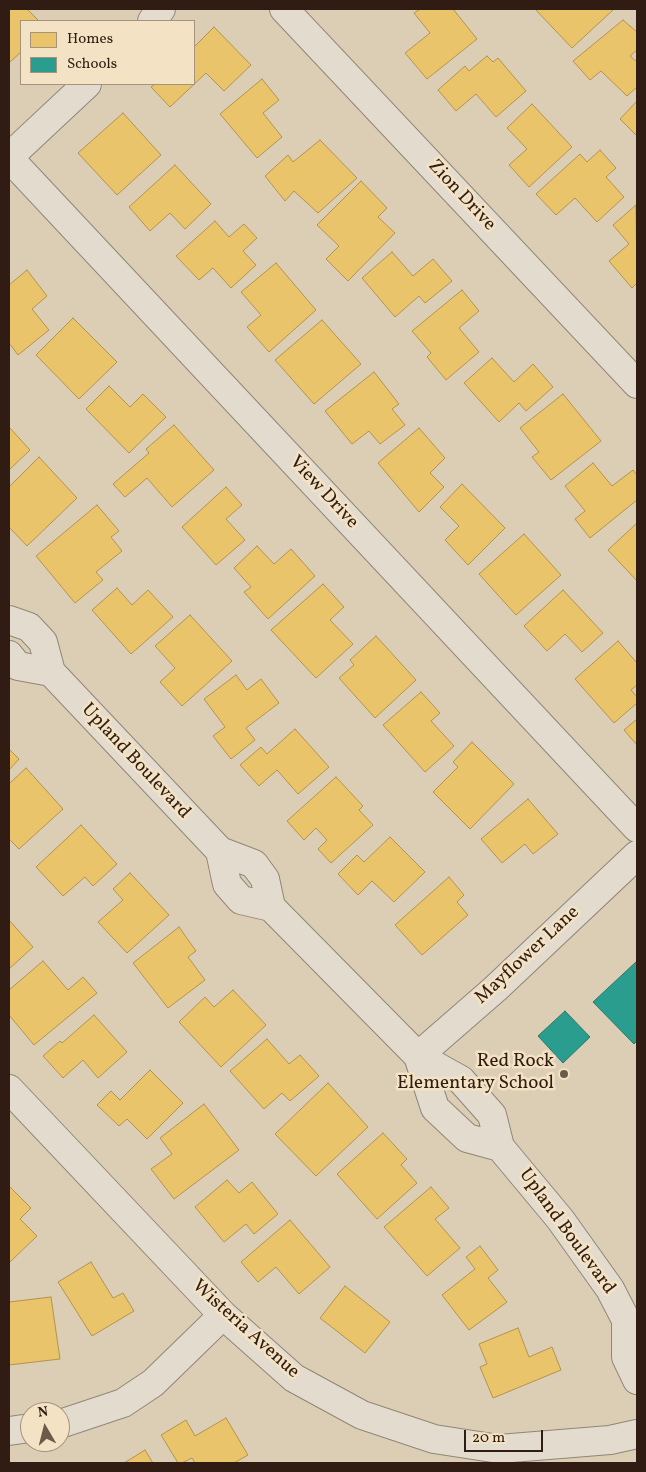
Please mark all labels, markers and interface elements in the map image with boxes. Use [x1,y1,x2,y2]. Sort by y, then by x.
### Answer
legend [20,20,195,85]
text: Homes [67,29,113,50]
text: Schools [67,54,117,75]
street label: Zion Drive [422,156,500,236]
street label: View Drive [283,452,363,534]
street label: Upland Boulevard [76,699,194,825]
street label: Mayflower Lane [471,902,585,1010]
place label: Red Rock Elementary School [397,1052,554,1096]
marker: Red Rock Elementary School [558,1068,570,1080]
street label: Upland Boulevard [513,1165,619,1299]
street label: Wisteria Avenue [186,1276,304,1384]
north arrow [20,1402,70,1452]
text: N [37,1403,49,1423]
scale bar [466,1420,545,1452]
text: 20 m [472,1428,505,1449]

